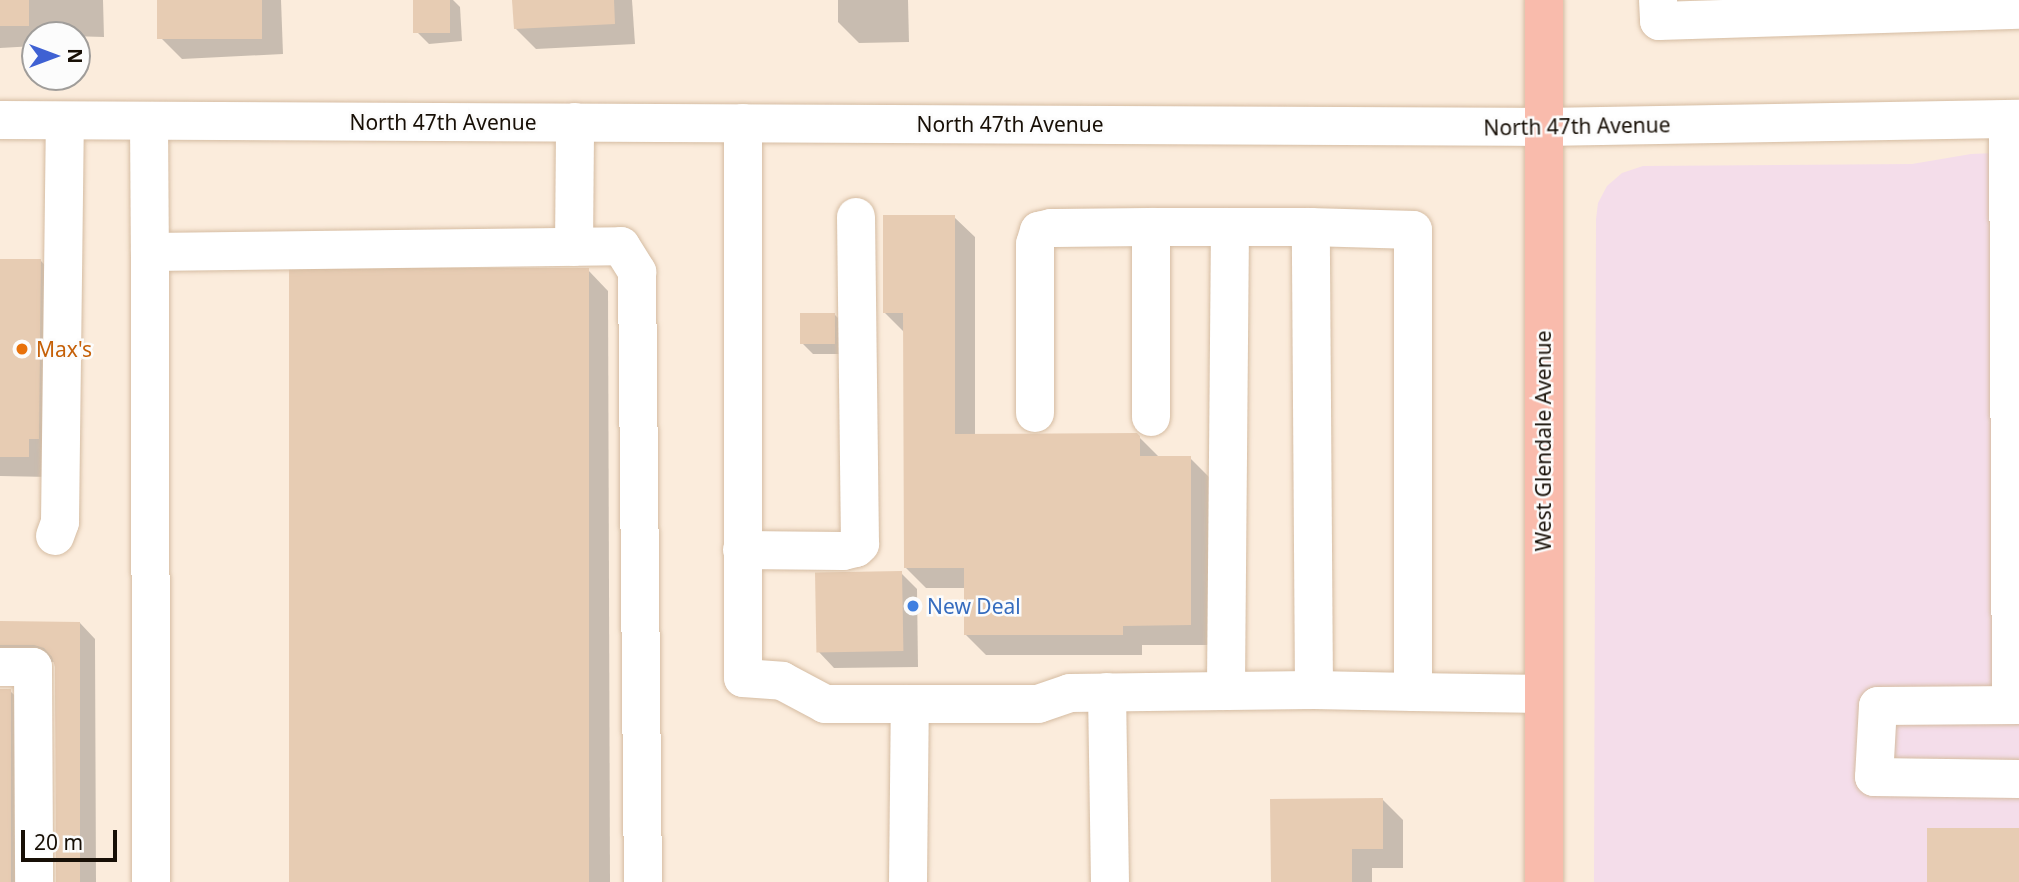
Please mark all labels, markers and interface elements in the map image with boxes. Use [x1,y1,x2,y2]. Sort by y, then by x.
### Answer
north arrow [21,21,91,91]
text: N [62,48,88,64]
street label: North 47th Avenue [349,109,537,135]
street label: North 47th Avenue [916,111,1104,137]
street label: North 47th Avenue [1483,112,1671,140]
street label: West Glendale Avenue [1530,331,1556,551]
place label: Max's [36,336,92,362]
marker: Max's [14,341,30,357]
place label: New Deal [927,593,1021,619]
marker: New Deal [905,598,921,614]
scale bar [24,816,121,860]
text: 20 m [34,828,83,856]

